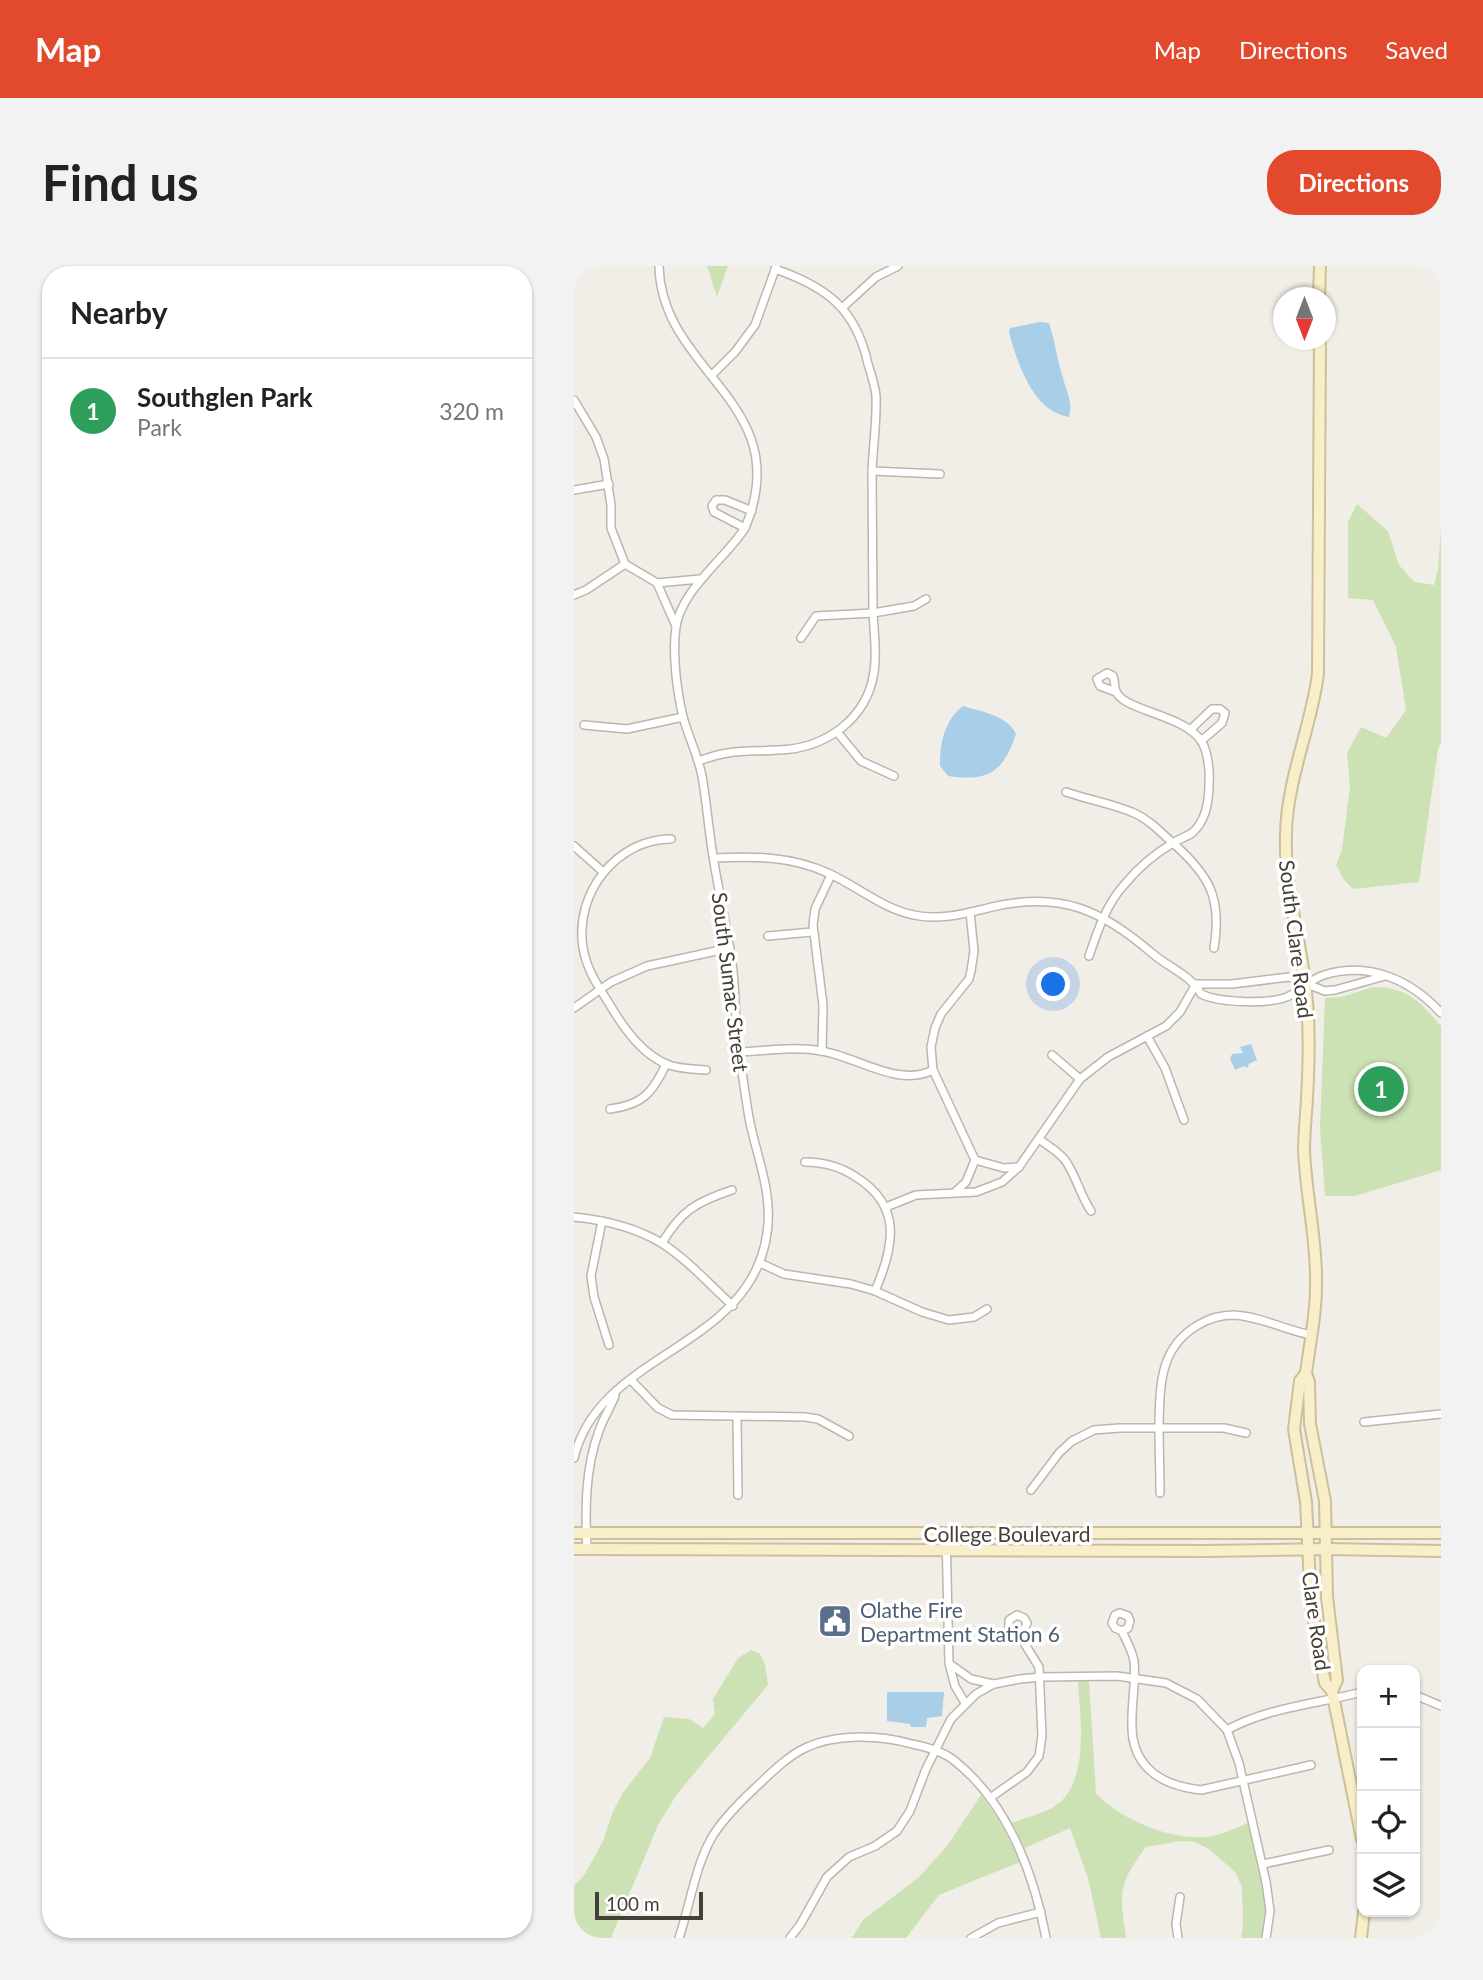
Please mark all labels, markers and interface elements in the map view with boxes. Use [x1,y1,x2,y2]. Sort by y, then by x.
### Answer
text: Map [35,29,101,69]
text: Map [1154,35,1201,64]
text: Directions [1239,35,1347,64]
text: Saved [1385,35,1448,64]
button: Directions [1267,150,1441,215]
text: Find us [42,153,199,211]
north arrow [1273,287,1336,350]
text: Nearby [70,294,168,330]
text: Southglen Park [137,381,313,413]
text: 1 [86,397,100,425]
text: 320 m [439,397,504,425]
text: Park [137,413,182,441]
street label: South Clare Road [1275,858,1319,1020]
street label: South Sumac Street [708,891,754,1074]
your location [1036,967,1070,1001]
pin: 1 [1358,1063,1404,1115]
street label: College Boulevard [924,1521,1090,1546]
street label: Clare Road [1298,1570,1336,1672]
place label: Olathe Fire Department Station 6 [860,1597,1060,1646]
public building icon: Olathe Fire Department Station 6 [816,1602,854,1640]
map controls [1357,1665,1420,1917]
button: + [1357,1665,1420,1728]
button: − [1357,1728,1420,1791]
button: locate [1357,1791,1420,1854]
button: layers [1357,1854,1420,1917]
scale bar [595,1889,704,1921]
text: 100 m [606,1892,660,1915]

